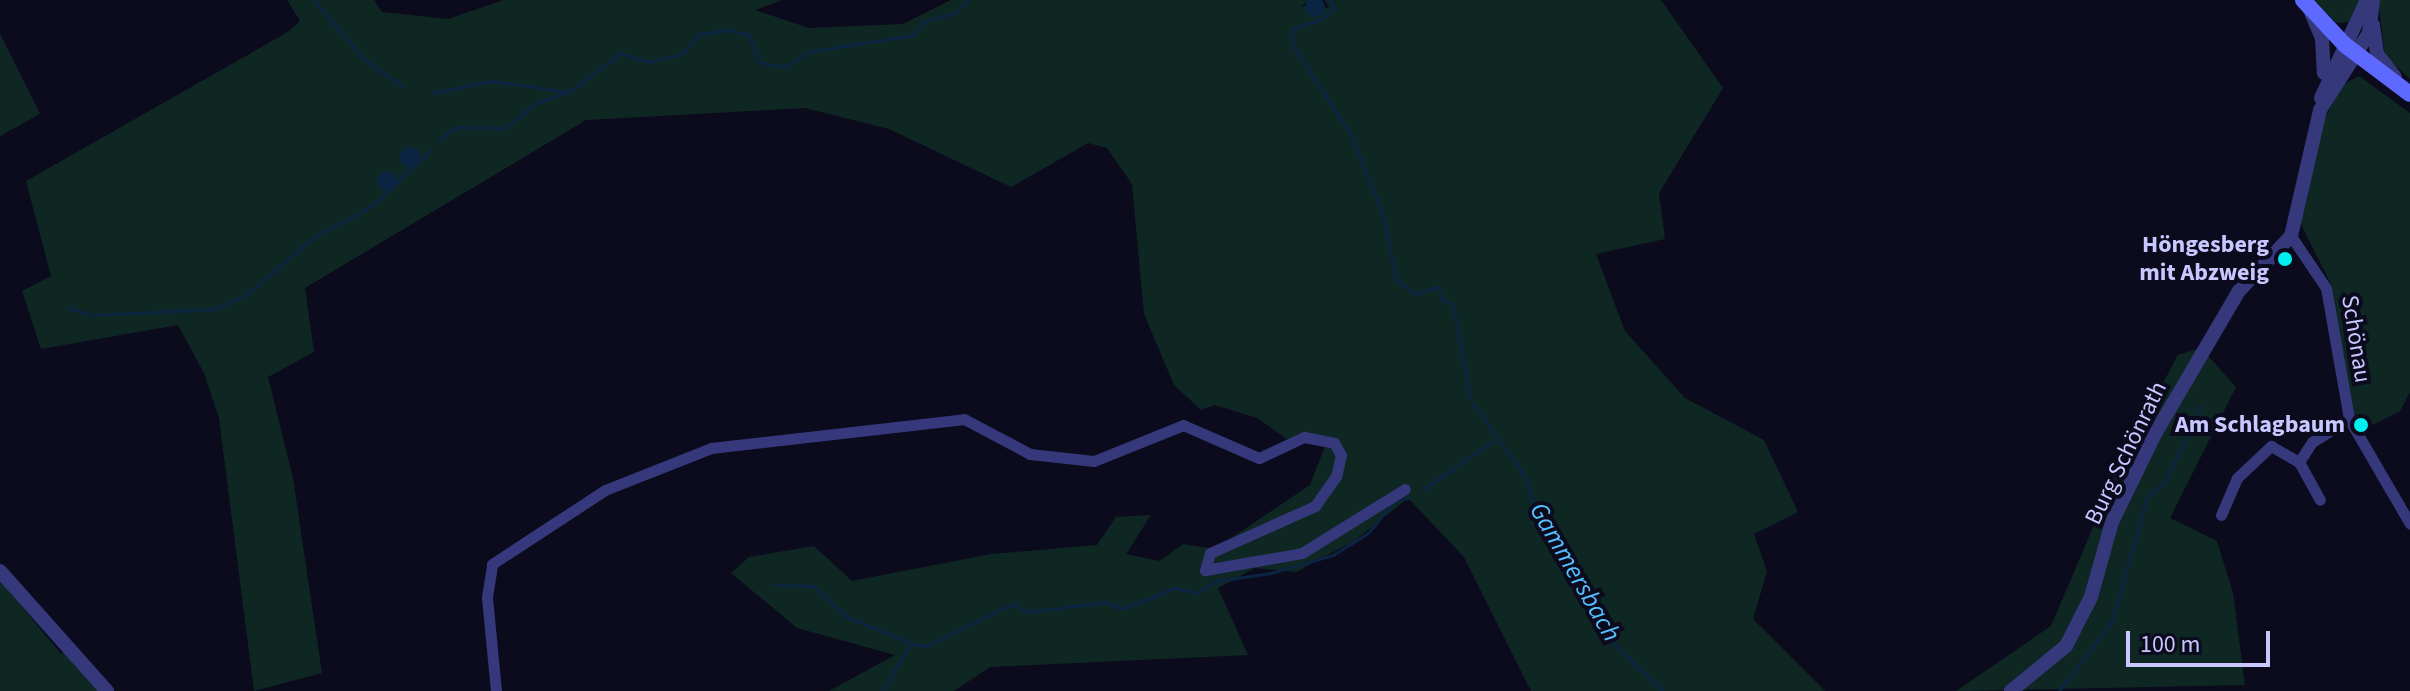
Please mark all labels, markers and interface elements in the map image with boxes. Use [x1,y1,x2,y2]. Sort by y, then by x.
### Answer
place label: Höngesberg mit Abzweig [2139,231,2269,287]
marker: Höngesberg mit Abzweig [2276,250,2294,268]
street label: Schönau [2335,293,2377,385]
street label: Burg Schönrath [2079,377,2173,529]
place label: Am Schlagbaum [2175,411,2345,439]
marker: Am Schlagbaum [2352,416,2370,434]
water label: Gammersbach [1523,497,1627,647]
scale bar [2130,615,2274,665]
text: 100 m [2140,627,2200,662]

